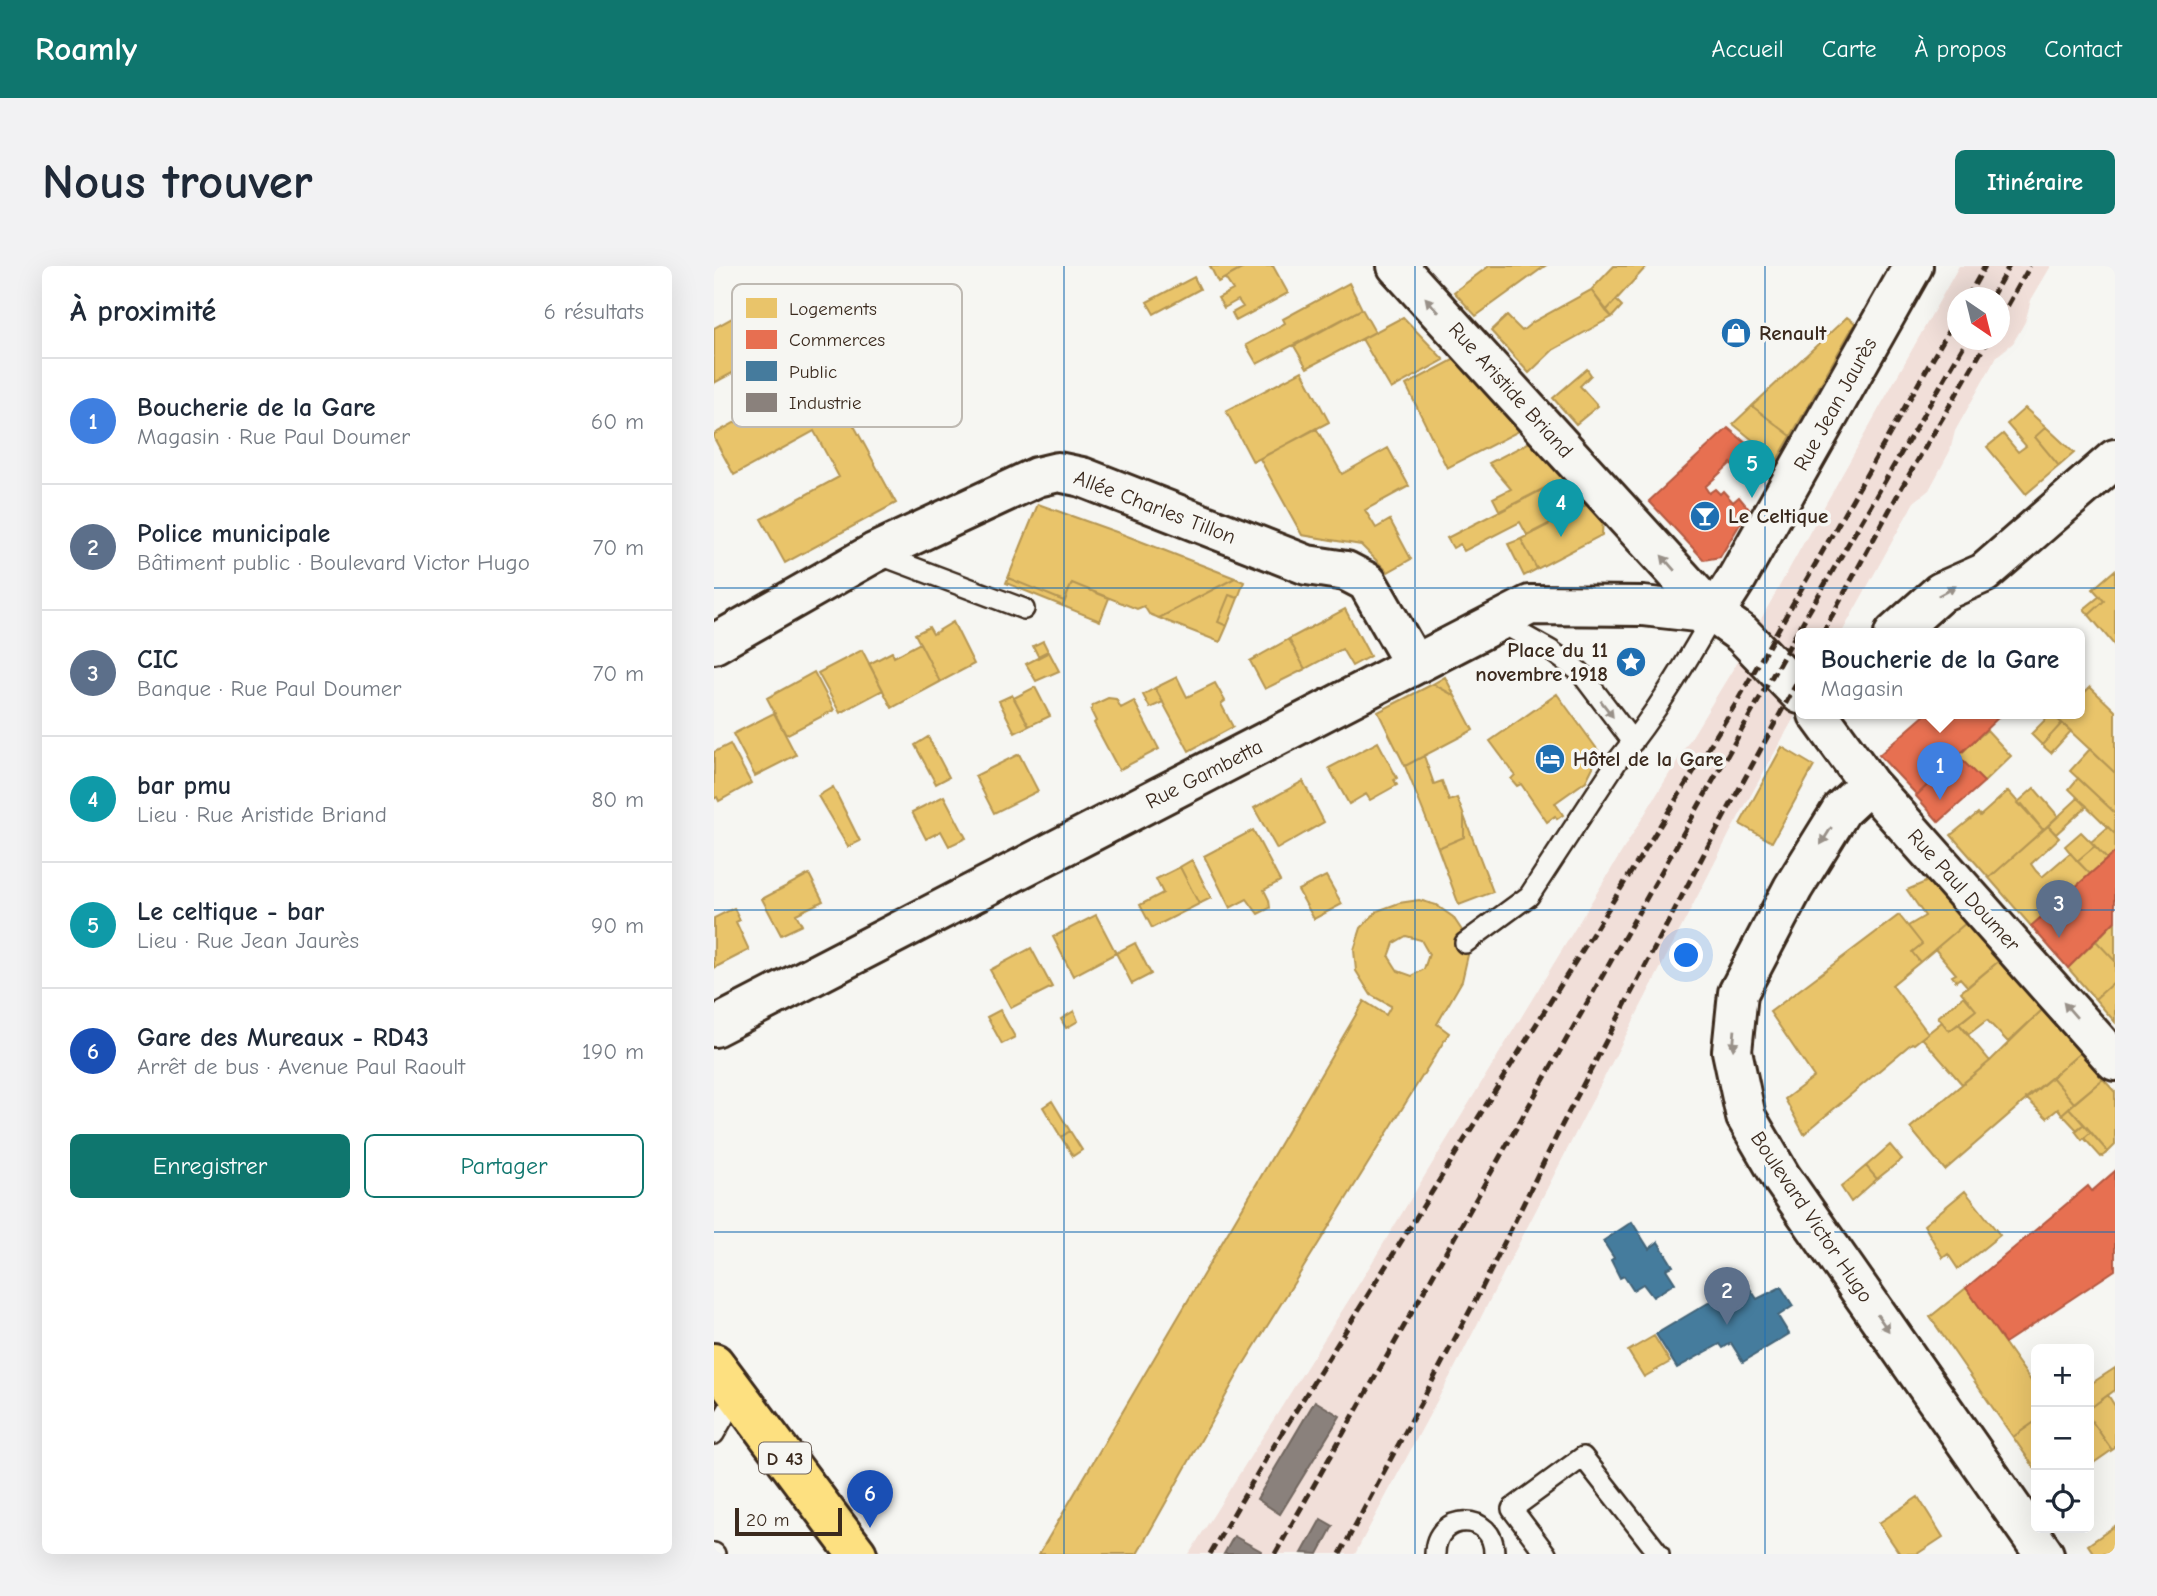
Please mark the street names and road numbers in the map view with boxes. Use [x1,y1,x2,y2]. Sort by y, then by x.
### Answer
street label: Rue Aristide Briand [1444,317,1578,463]
street label: Rue Jean Jaurès [1789,333,1881,475]
street label: Allée Charles Tillon [1071,465,1239,549]
street label: Rue Gambetta [1142,734,1266,814]
street label: Rue Paul Doumer [1903,824,2026,957]
street label: Boulevard Victor Hugo [1746,1127,1878,1307]
road number: D 43 [759,1442,811,1474]

